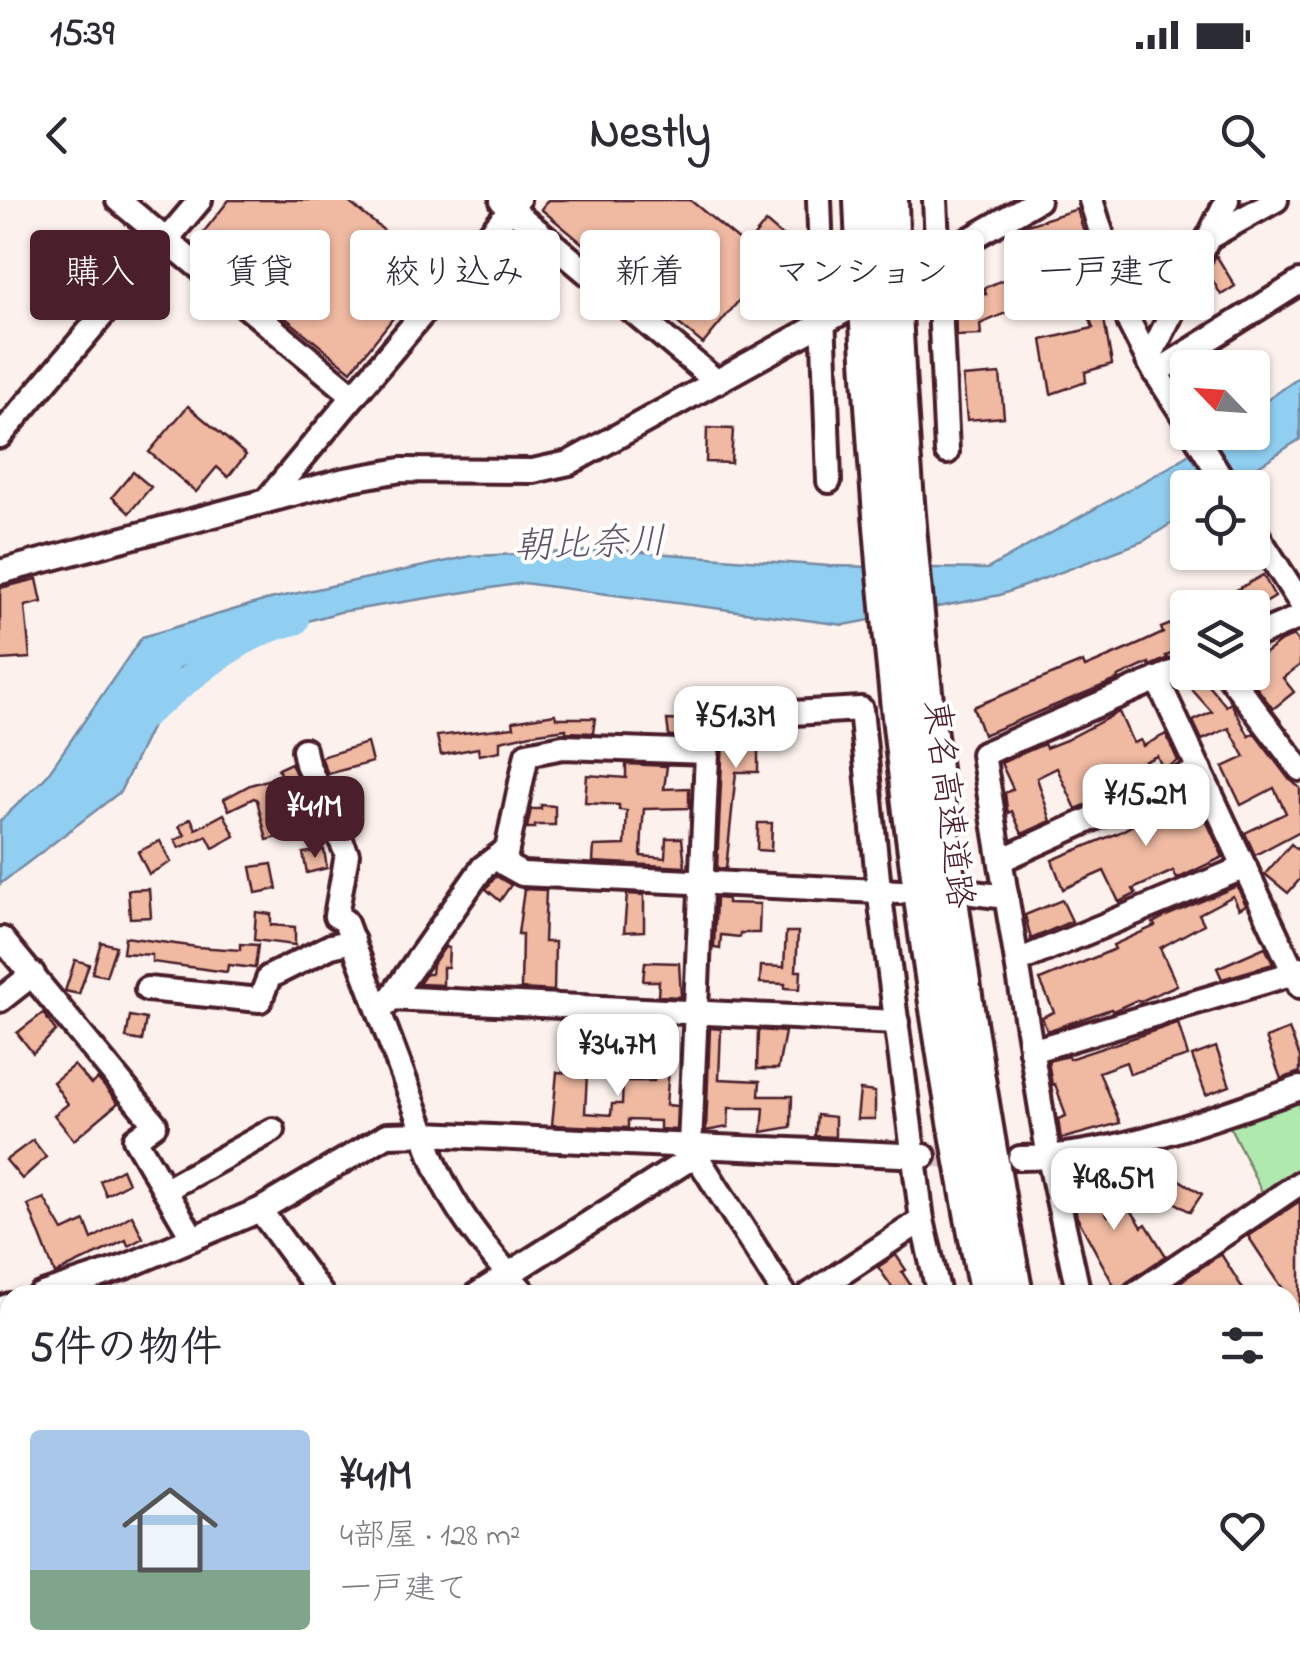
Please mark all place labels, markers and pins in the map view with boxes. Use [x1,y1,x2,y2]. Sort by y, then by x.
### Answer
pin: ¥51.3M [655,686,817,771]
pin: ¥15.2M [1065,764,1227,849]
pin: ¥41M [256,776,374,861]
pin: ¥34.7M [537,1014,699,1099]
pin: ¥48.5M [1033,1148,1195,1233]

